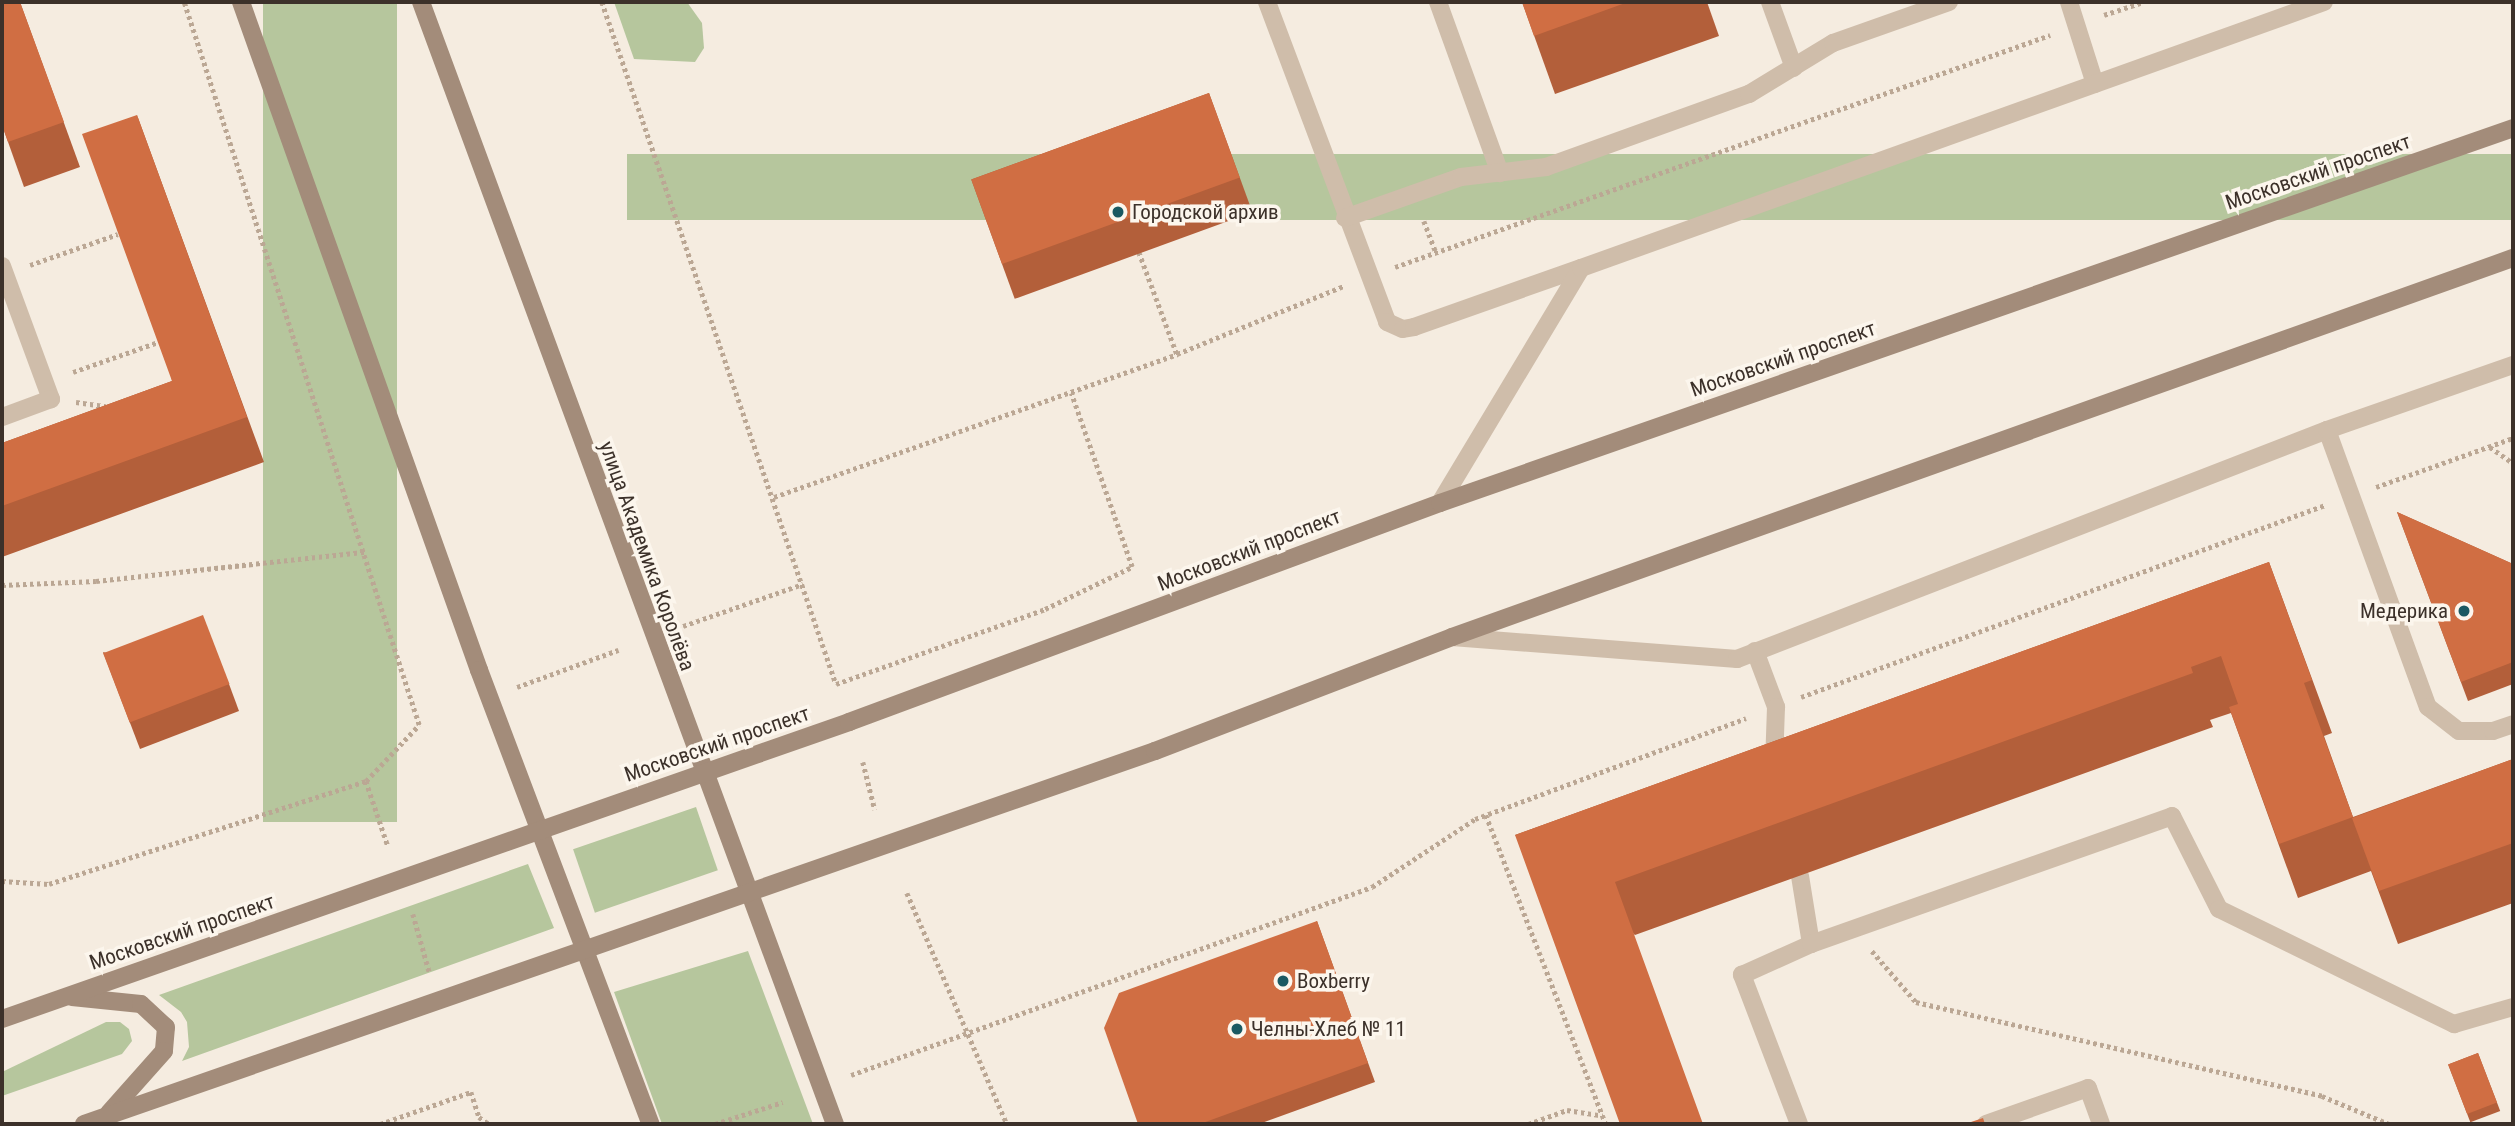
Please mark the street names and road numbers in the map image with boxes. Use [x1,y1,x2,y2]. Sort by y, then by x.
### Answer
street label: Московский проспект [2222,129,2414,215]
street label: Московский проспект [1687,316,1879,402]
street label: улица Академика Королёва [594,438,700,674]
street label: Московский проспект [1154,503,1344,597]
street label: Московский проспект [621,701,813,787]
street label: Московский проспект [86,889,278,975]

